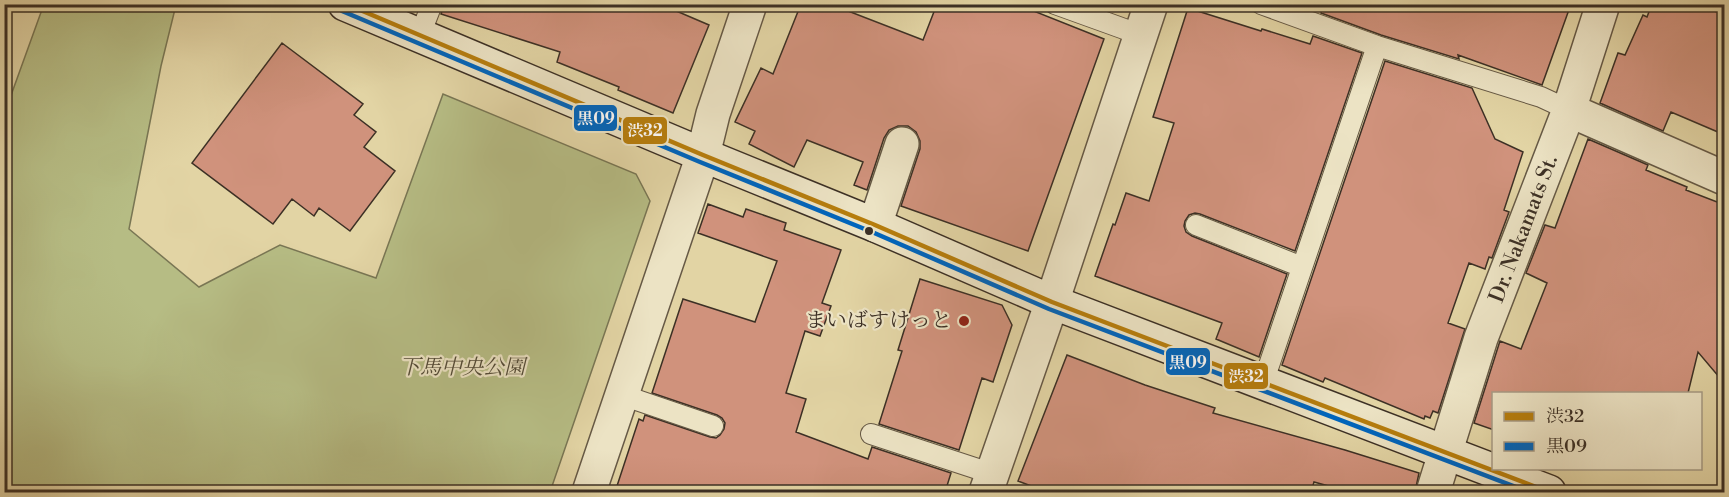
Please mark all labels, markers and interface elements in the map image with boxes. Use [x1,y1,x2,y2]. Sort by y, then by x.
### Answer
line badge: 黒09 [573,104,618,132]
text: 黒09 [577,109,615,129]
line badge: 渋32 [622,116,668,145]
text: 渋32 [627,121,663,141]
street label: Dr. Nakamats St. [1484,152,1564,306]
unlabelled marker [863,225,875,237]
place label: まいばすけっと [805,308,952,334]
marker: まいばすけっと [957,314,971,328]
line badge: 黒09 [1165,347,1211,376]
text: 黒09 [1169,353,1207,373]
park label: 下馬中央公園 [399,355,528,381]
line badge: 渋32 [1223,362,1269,390]
text: 渋32 [1228,367,1264,387]
legend [1492,392,1702,470]
text: 渋32 [1546,405,1584,428]
text: 黒09 [1546,435,1587,458]

